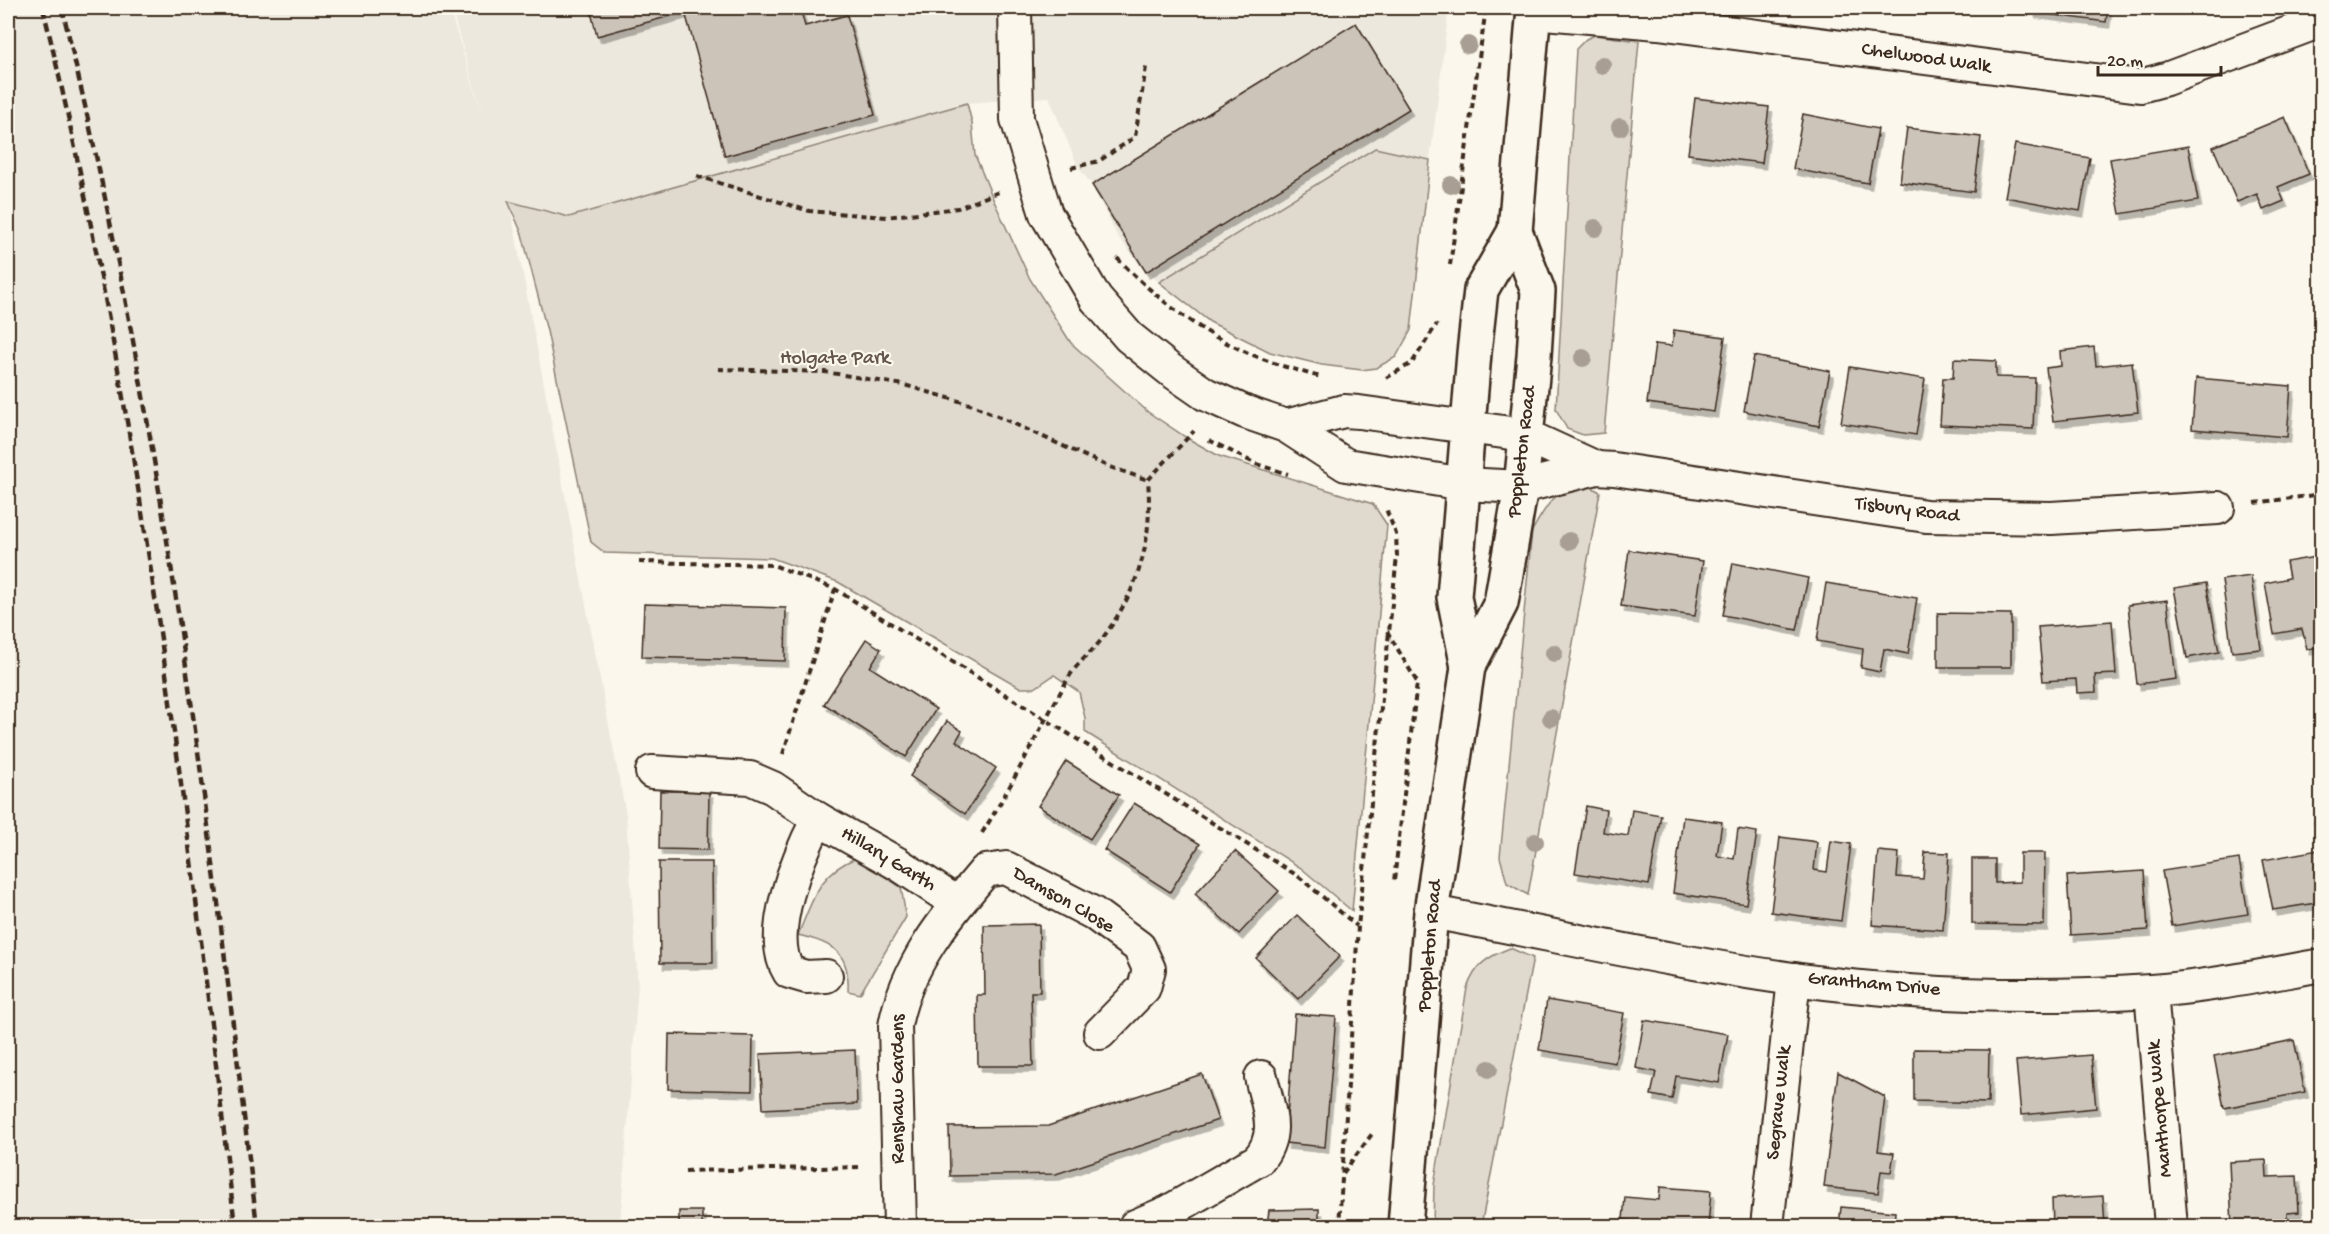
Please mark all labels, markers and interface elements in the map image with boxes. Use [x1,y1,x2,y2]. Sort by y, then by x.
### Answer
street label: Chelwood Walk [1860,39,1994,80]
scale bar [2098,39,2221,77]
text: 20 m [2107,52,2143,73]
park label: Holgate Park [780,348,892,371]
street label: Poppleton Road [1503,383,1543,520]
street label: Tisbury Road [1853,493,1963,529]
street label: Hillary Garth [836,823,940,898]
street label: Damson Close [1006,862,1119,940]
street label: Poppleton Road [1414,877,1448,1014]
street label: Grantham Drive [1807,968,1942,1002]
street label: Renshaw Gardens [888,1014,911,1164]
street label: Manthorpe Walk [2143,1038,2178,1178]
street label: Segrave Walk [1763,1043,1798,1161]

